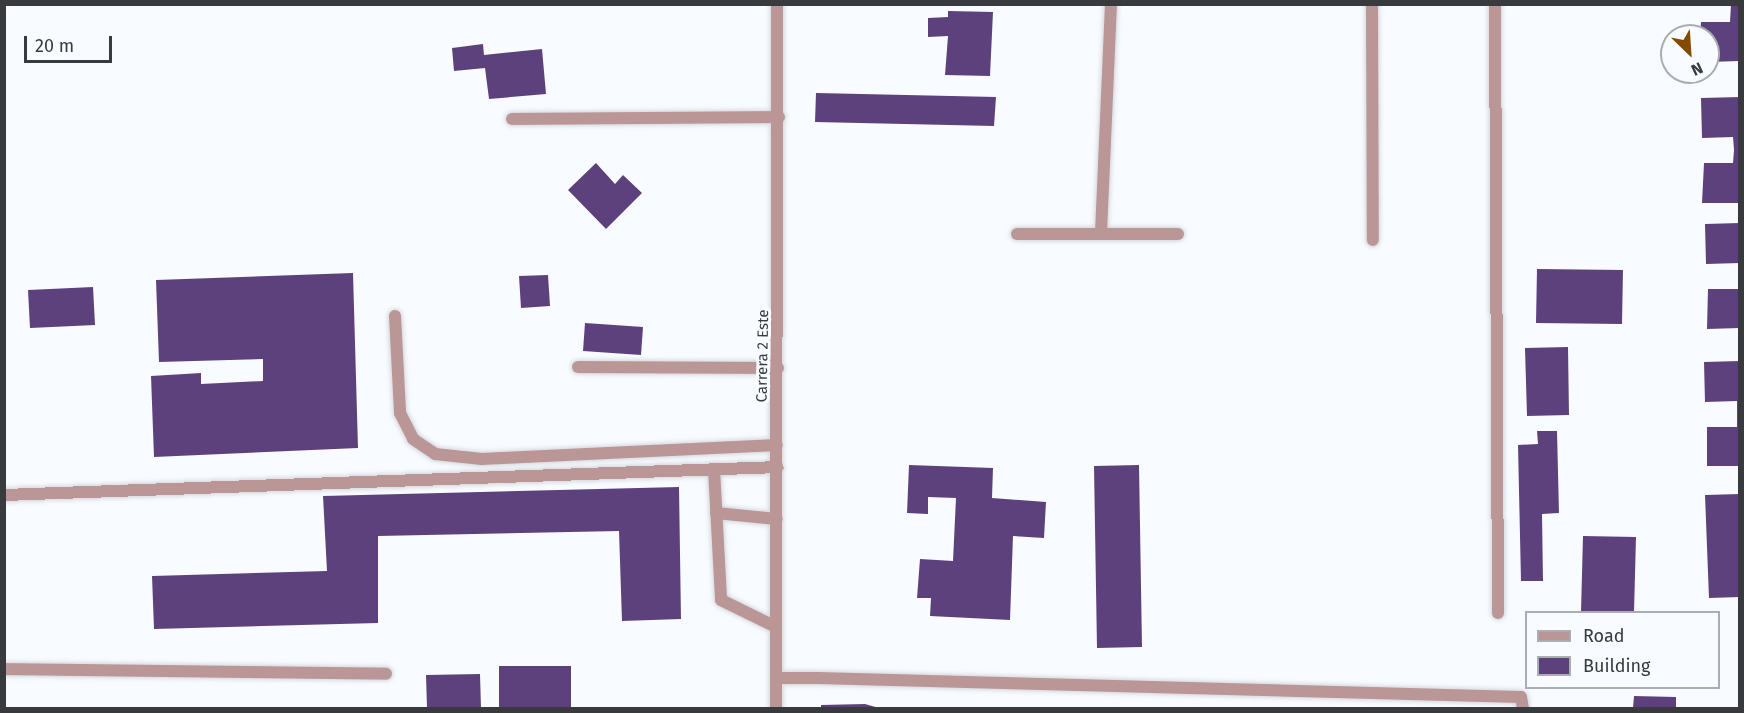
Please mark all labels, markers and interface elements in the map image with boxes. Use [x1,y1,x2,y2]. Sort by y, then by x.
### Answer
scale bar [27,24,116,62]
north arrow [1660,24,1720,84]
text: 20 m [35,35,74,57]
text: N [1688,58,1706,80]
street label: Carrera 2 Este [753,309,773,403]
legend [1525,611,1720,689]
text: Road [1583,625,1625,647]
text: Building [1583,655,1650,677]

